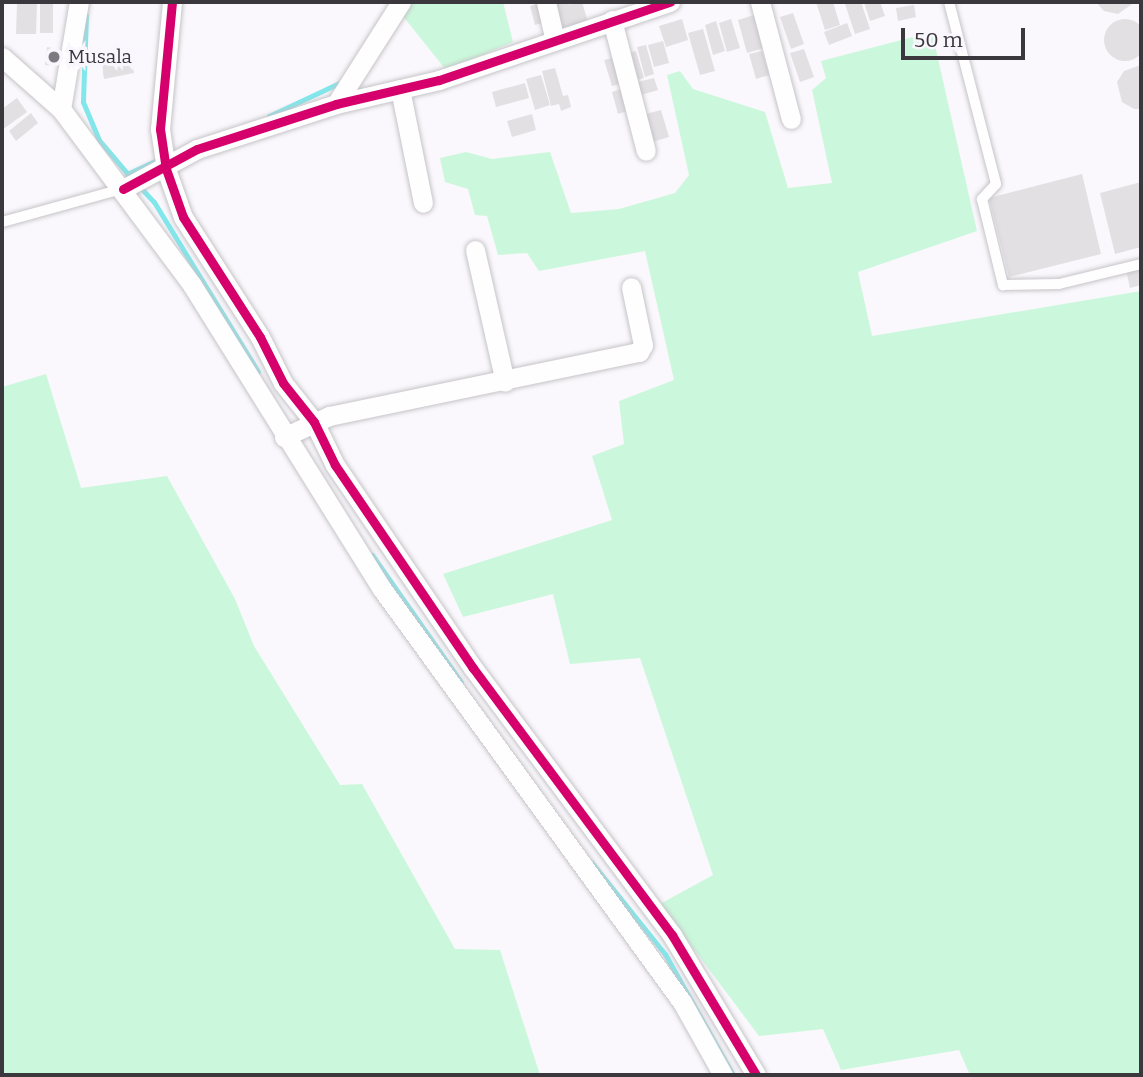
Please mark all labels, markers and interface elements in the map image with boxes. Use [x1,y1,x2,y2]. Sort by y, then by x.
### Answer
scale bar [905,14,1029,58]
text: 50 m [914,27,963,53]
place label: Musala [68,46,132,68]
marker: Musala [46,49,62,65]

